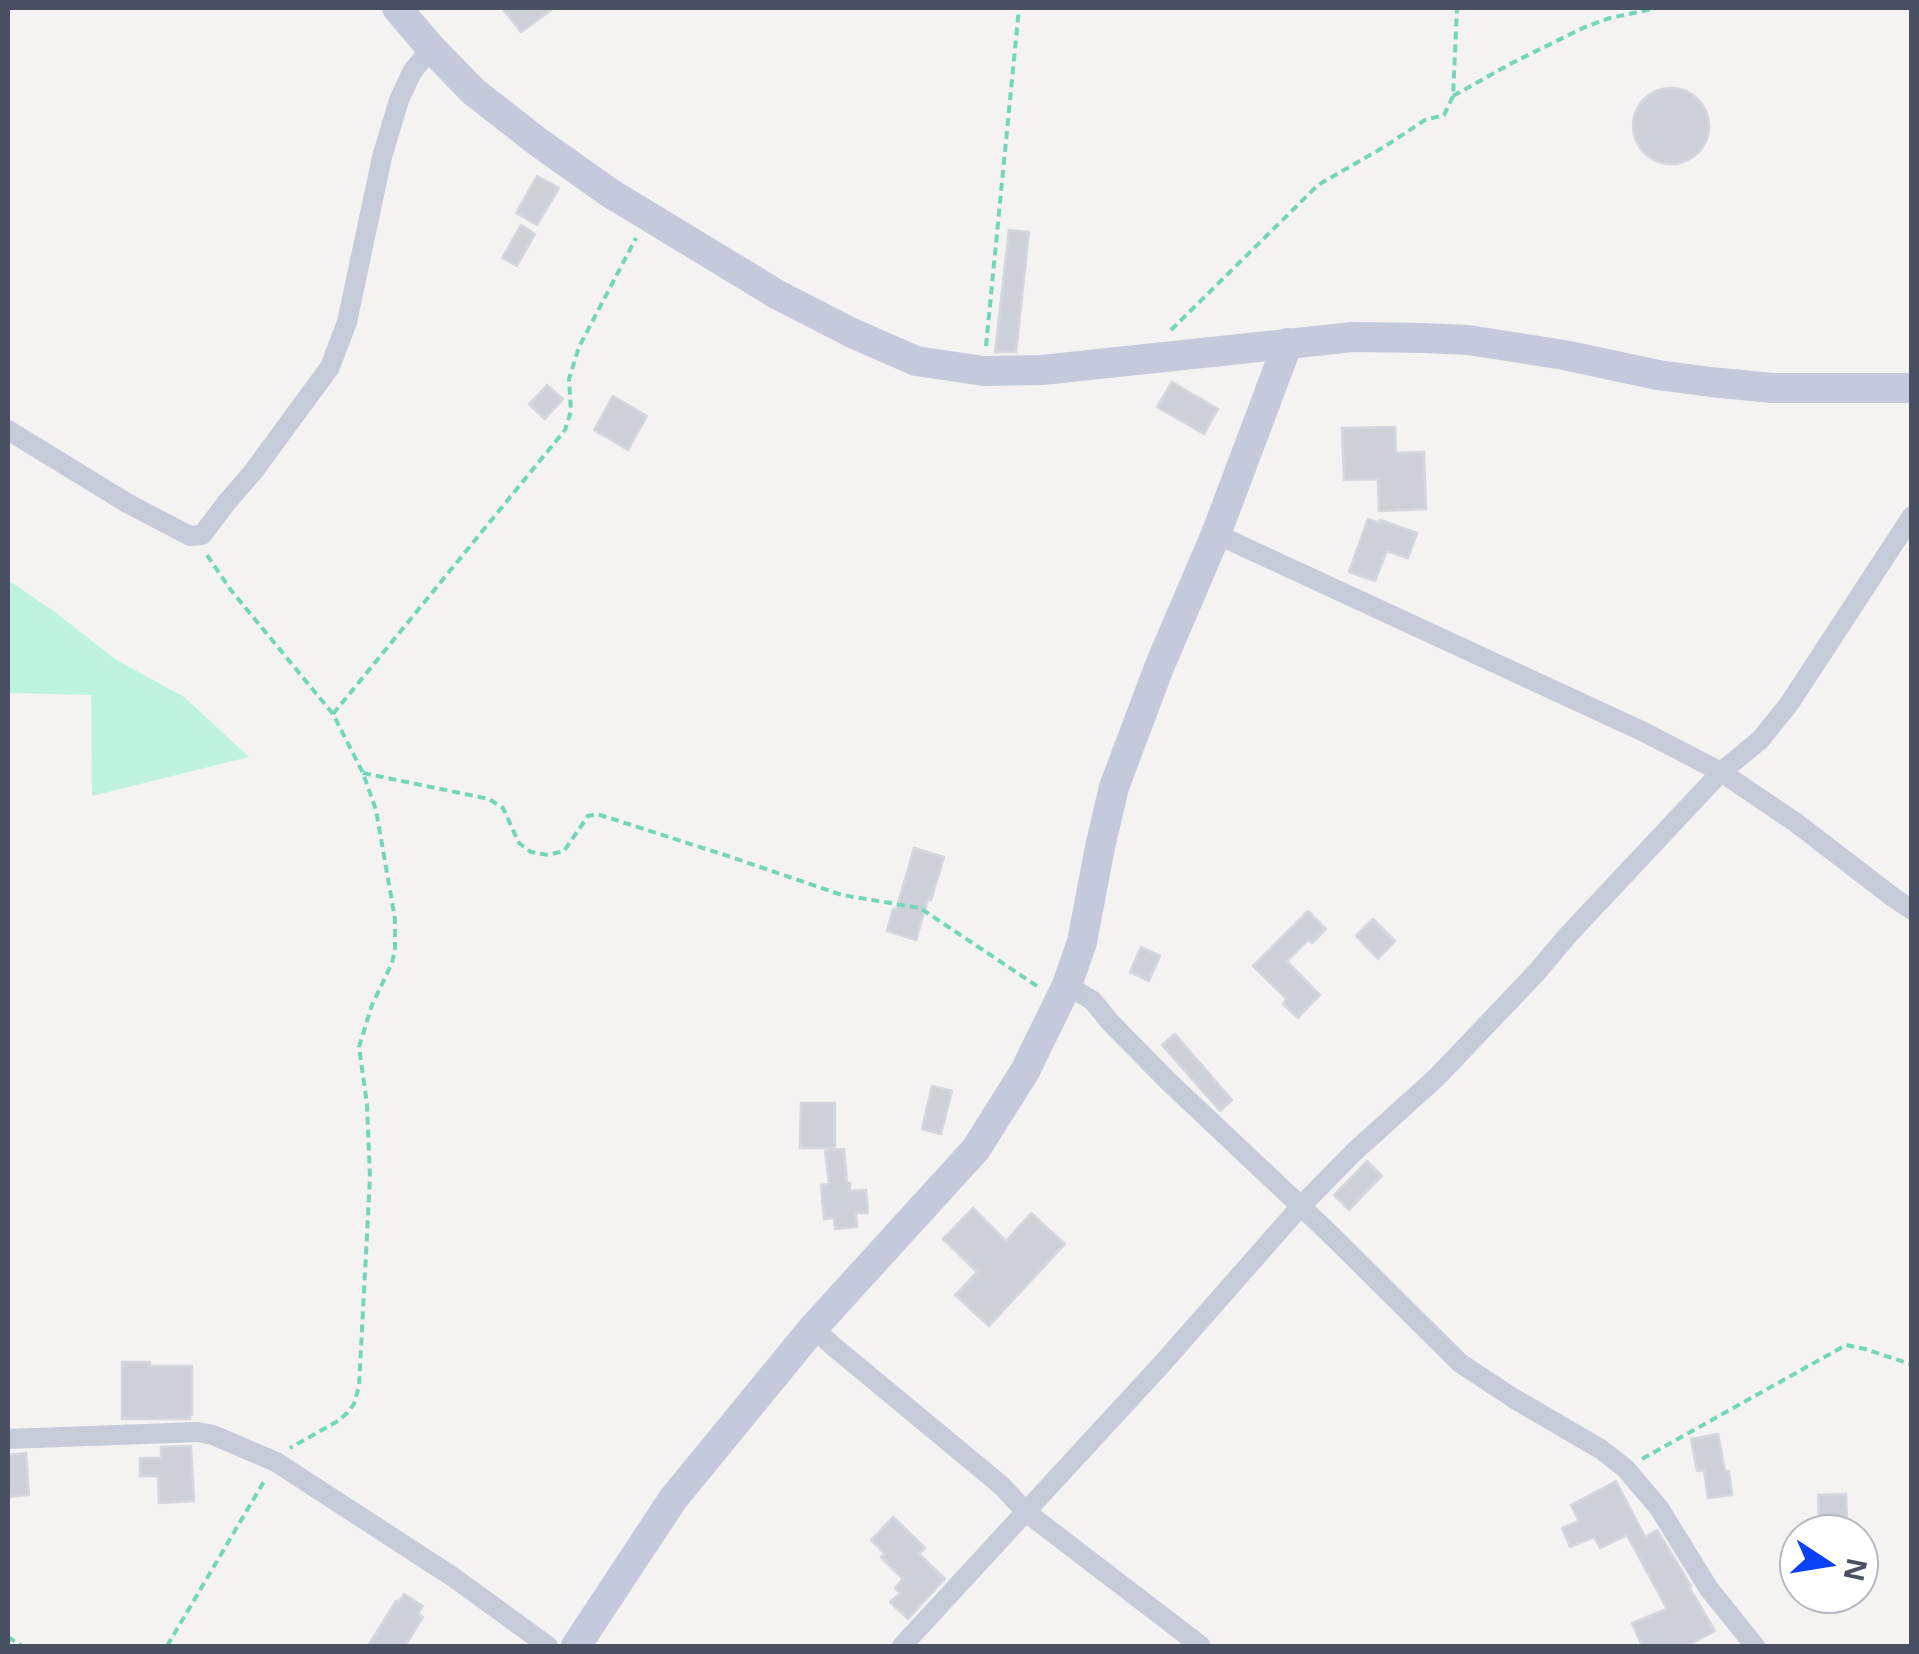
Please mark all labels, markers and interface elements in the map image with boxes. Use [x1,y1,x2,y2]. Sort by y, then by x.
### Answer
north arrow [1779,1514,1879,1614]
text: N [1835,1555,1877,1585]

